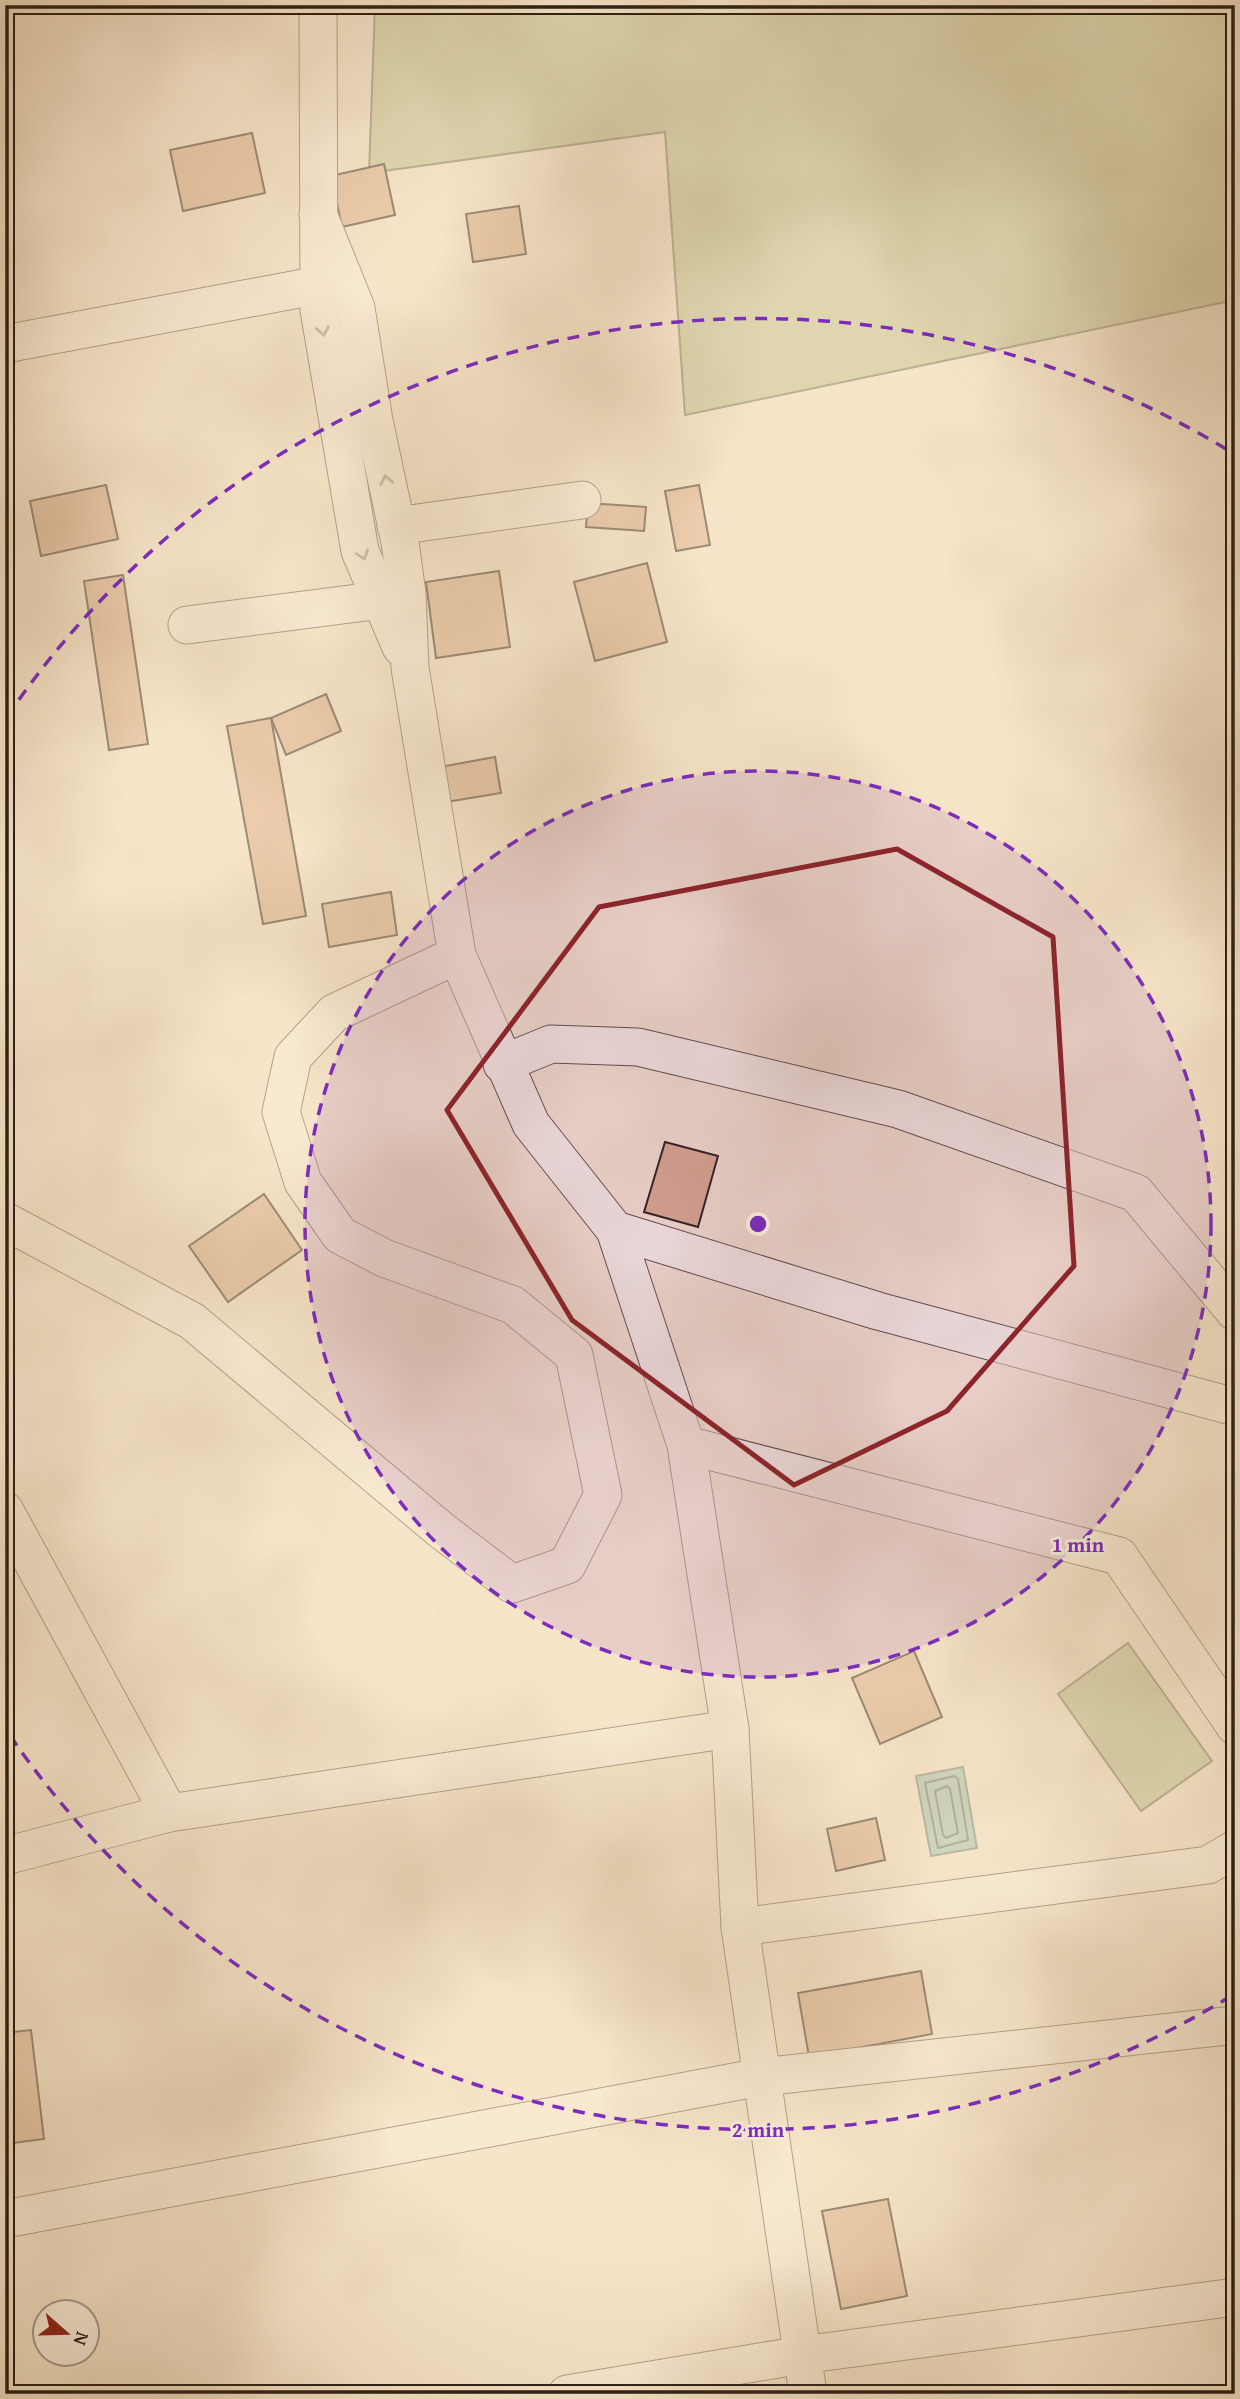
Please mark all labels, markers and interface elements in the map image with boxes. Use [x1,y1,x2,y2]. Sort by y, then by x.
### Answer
one-way arrow [314,325,329,337]
one-way arrow [380,474,395,486]
one-way arrow [355,548,369,560]
centre of rings [746,1212,770,1236]
text: 1 min [1052,1529,1105,1560]
text: 2 min [732,2114,785,2145]
north arrow [32,2298,102,2368]
text: N [67,2328,97,2350]

